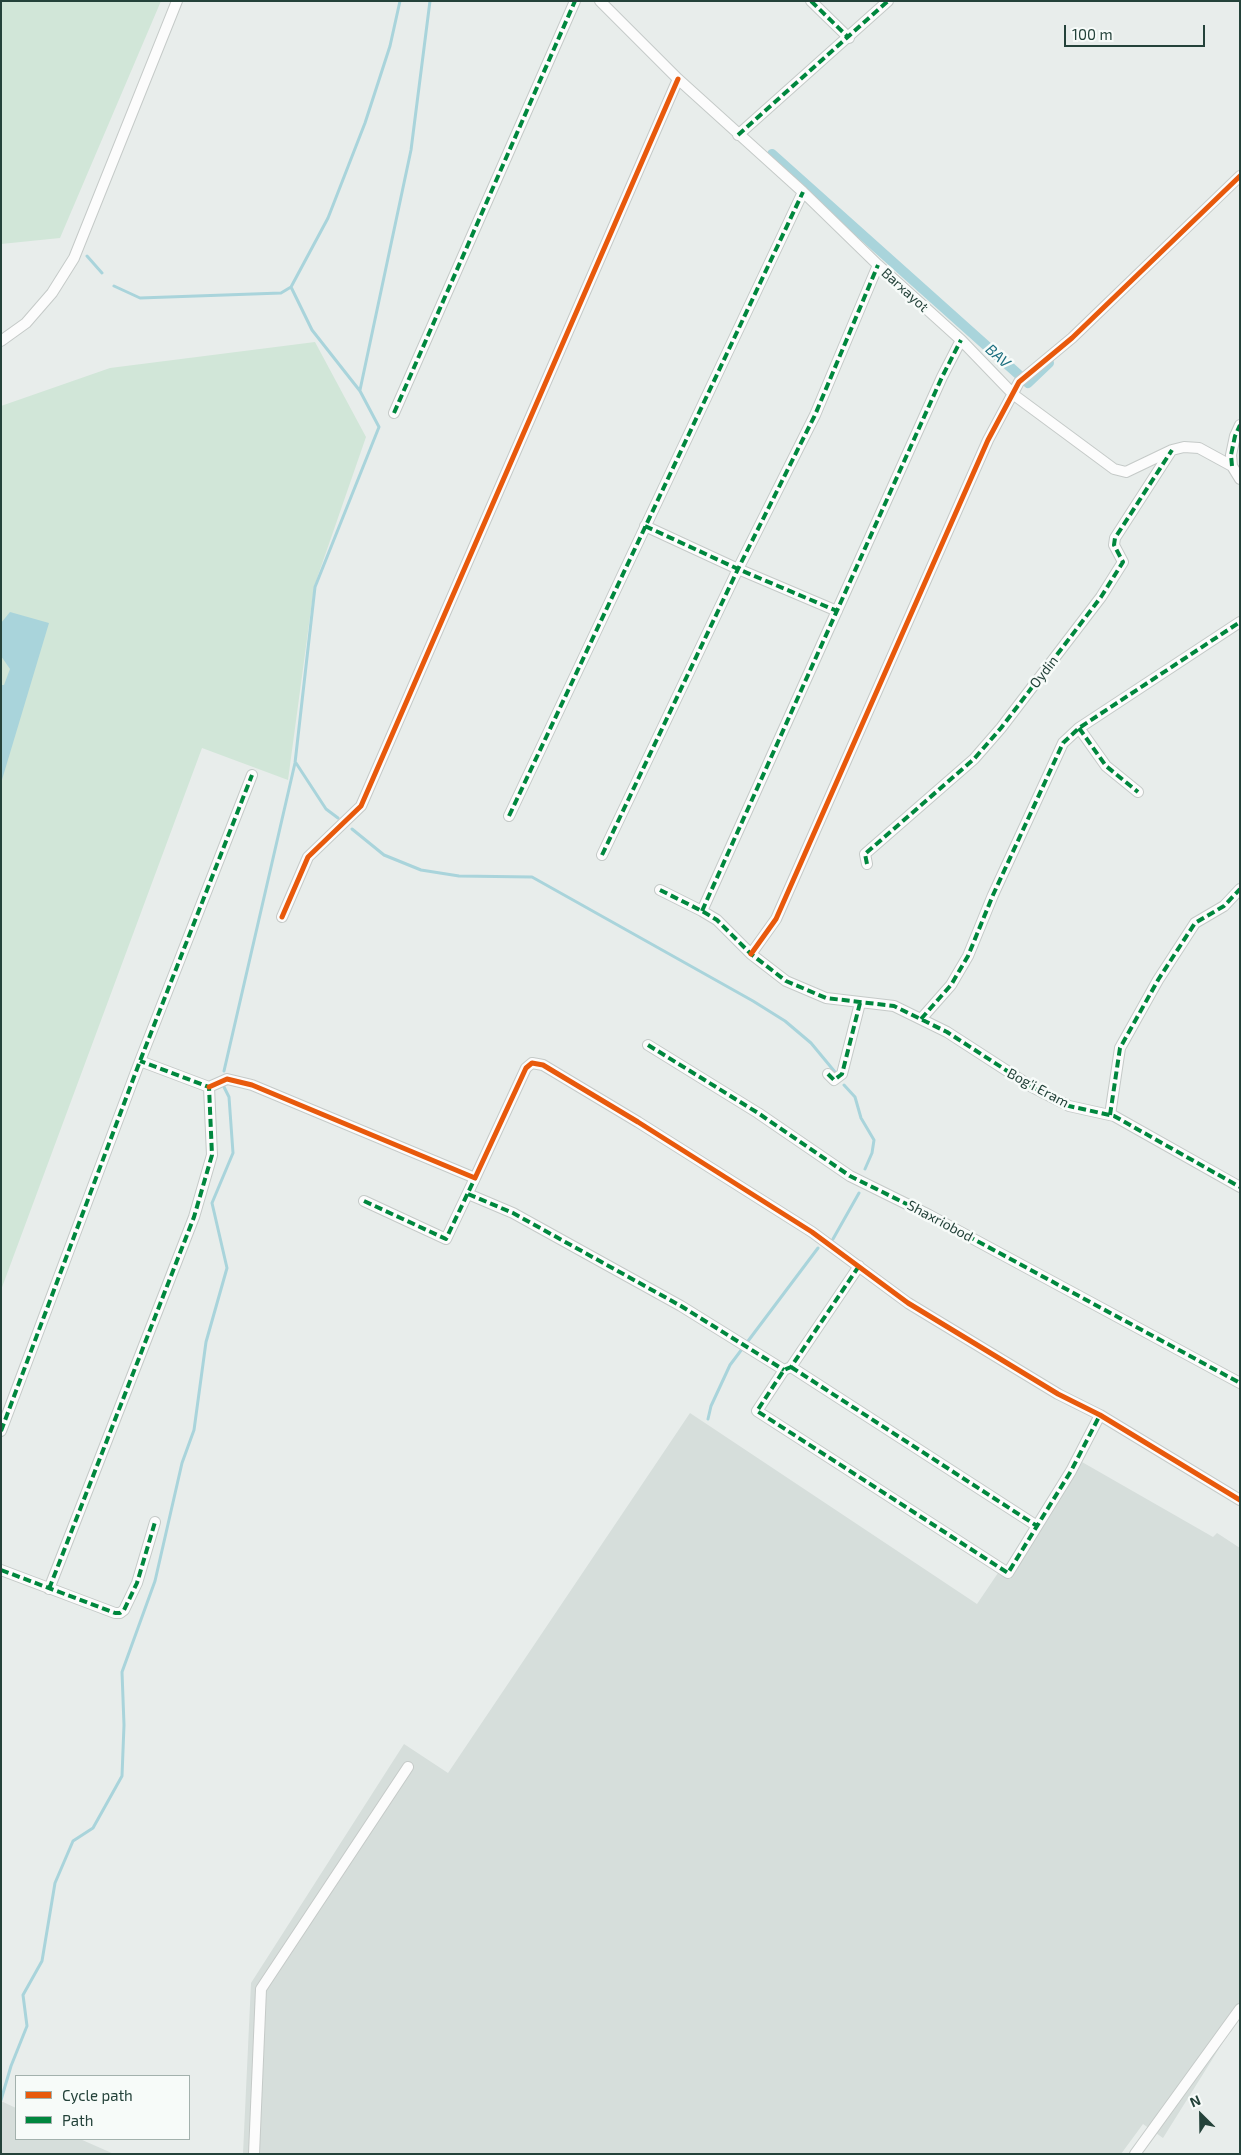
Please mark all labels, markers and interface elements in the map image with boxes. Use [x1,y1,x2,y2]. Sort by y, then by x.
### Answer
scale bar [1066,15,1207,47]
text: 100 m [1072,25,1113,43]
street label: Barxayot [878,264,932,316]
water label: BAV [982,340,1014,372]
street label: Oydin [1026,653,1062,691]
street label: Bog'i Eram [1004,1065,1072,1111]
street label: Shaxriobod [904,1197,976,1245]
legend [15,2075,190,2140]
text: Cycle path [62,2086,133,2104]
north arrow [1176,2090,1226,2140]
text: N [1187,2091,1203,2111]
text: Path [62,2111,93,2129]

